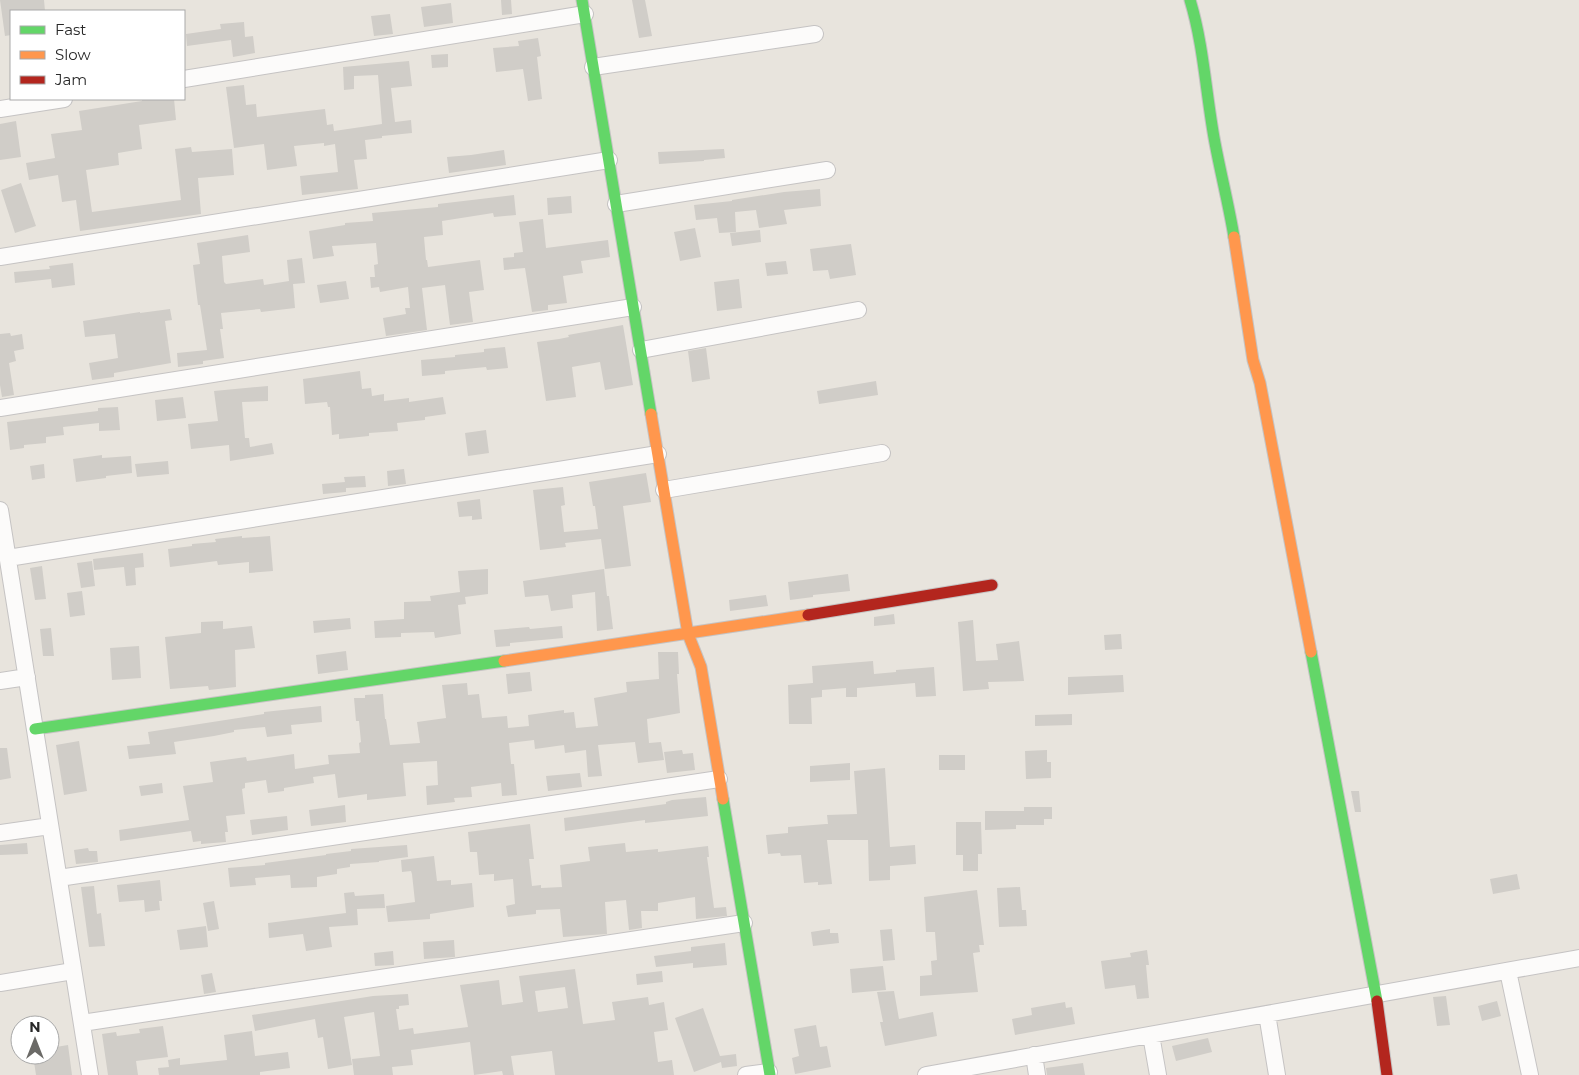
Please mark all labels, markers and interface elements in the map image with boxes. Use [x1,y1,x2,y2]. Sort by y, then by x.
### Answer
legend [10,10,185,100]
text: Fast [55,20,86,39]
text: Slow [55,45,91,64]
text: Jam [54,70,87,89]
north arrow [10,1015,60,1065]
text: N [29,1018,41,1036]

